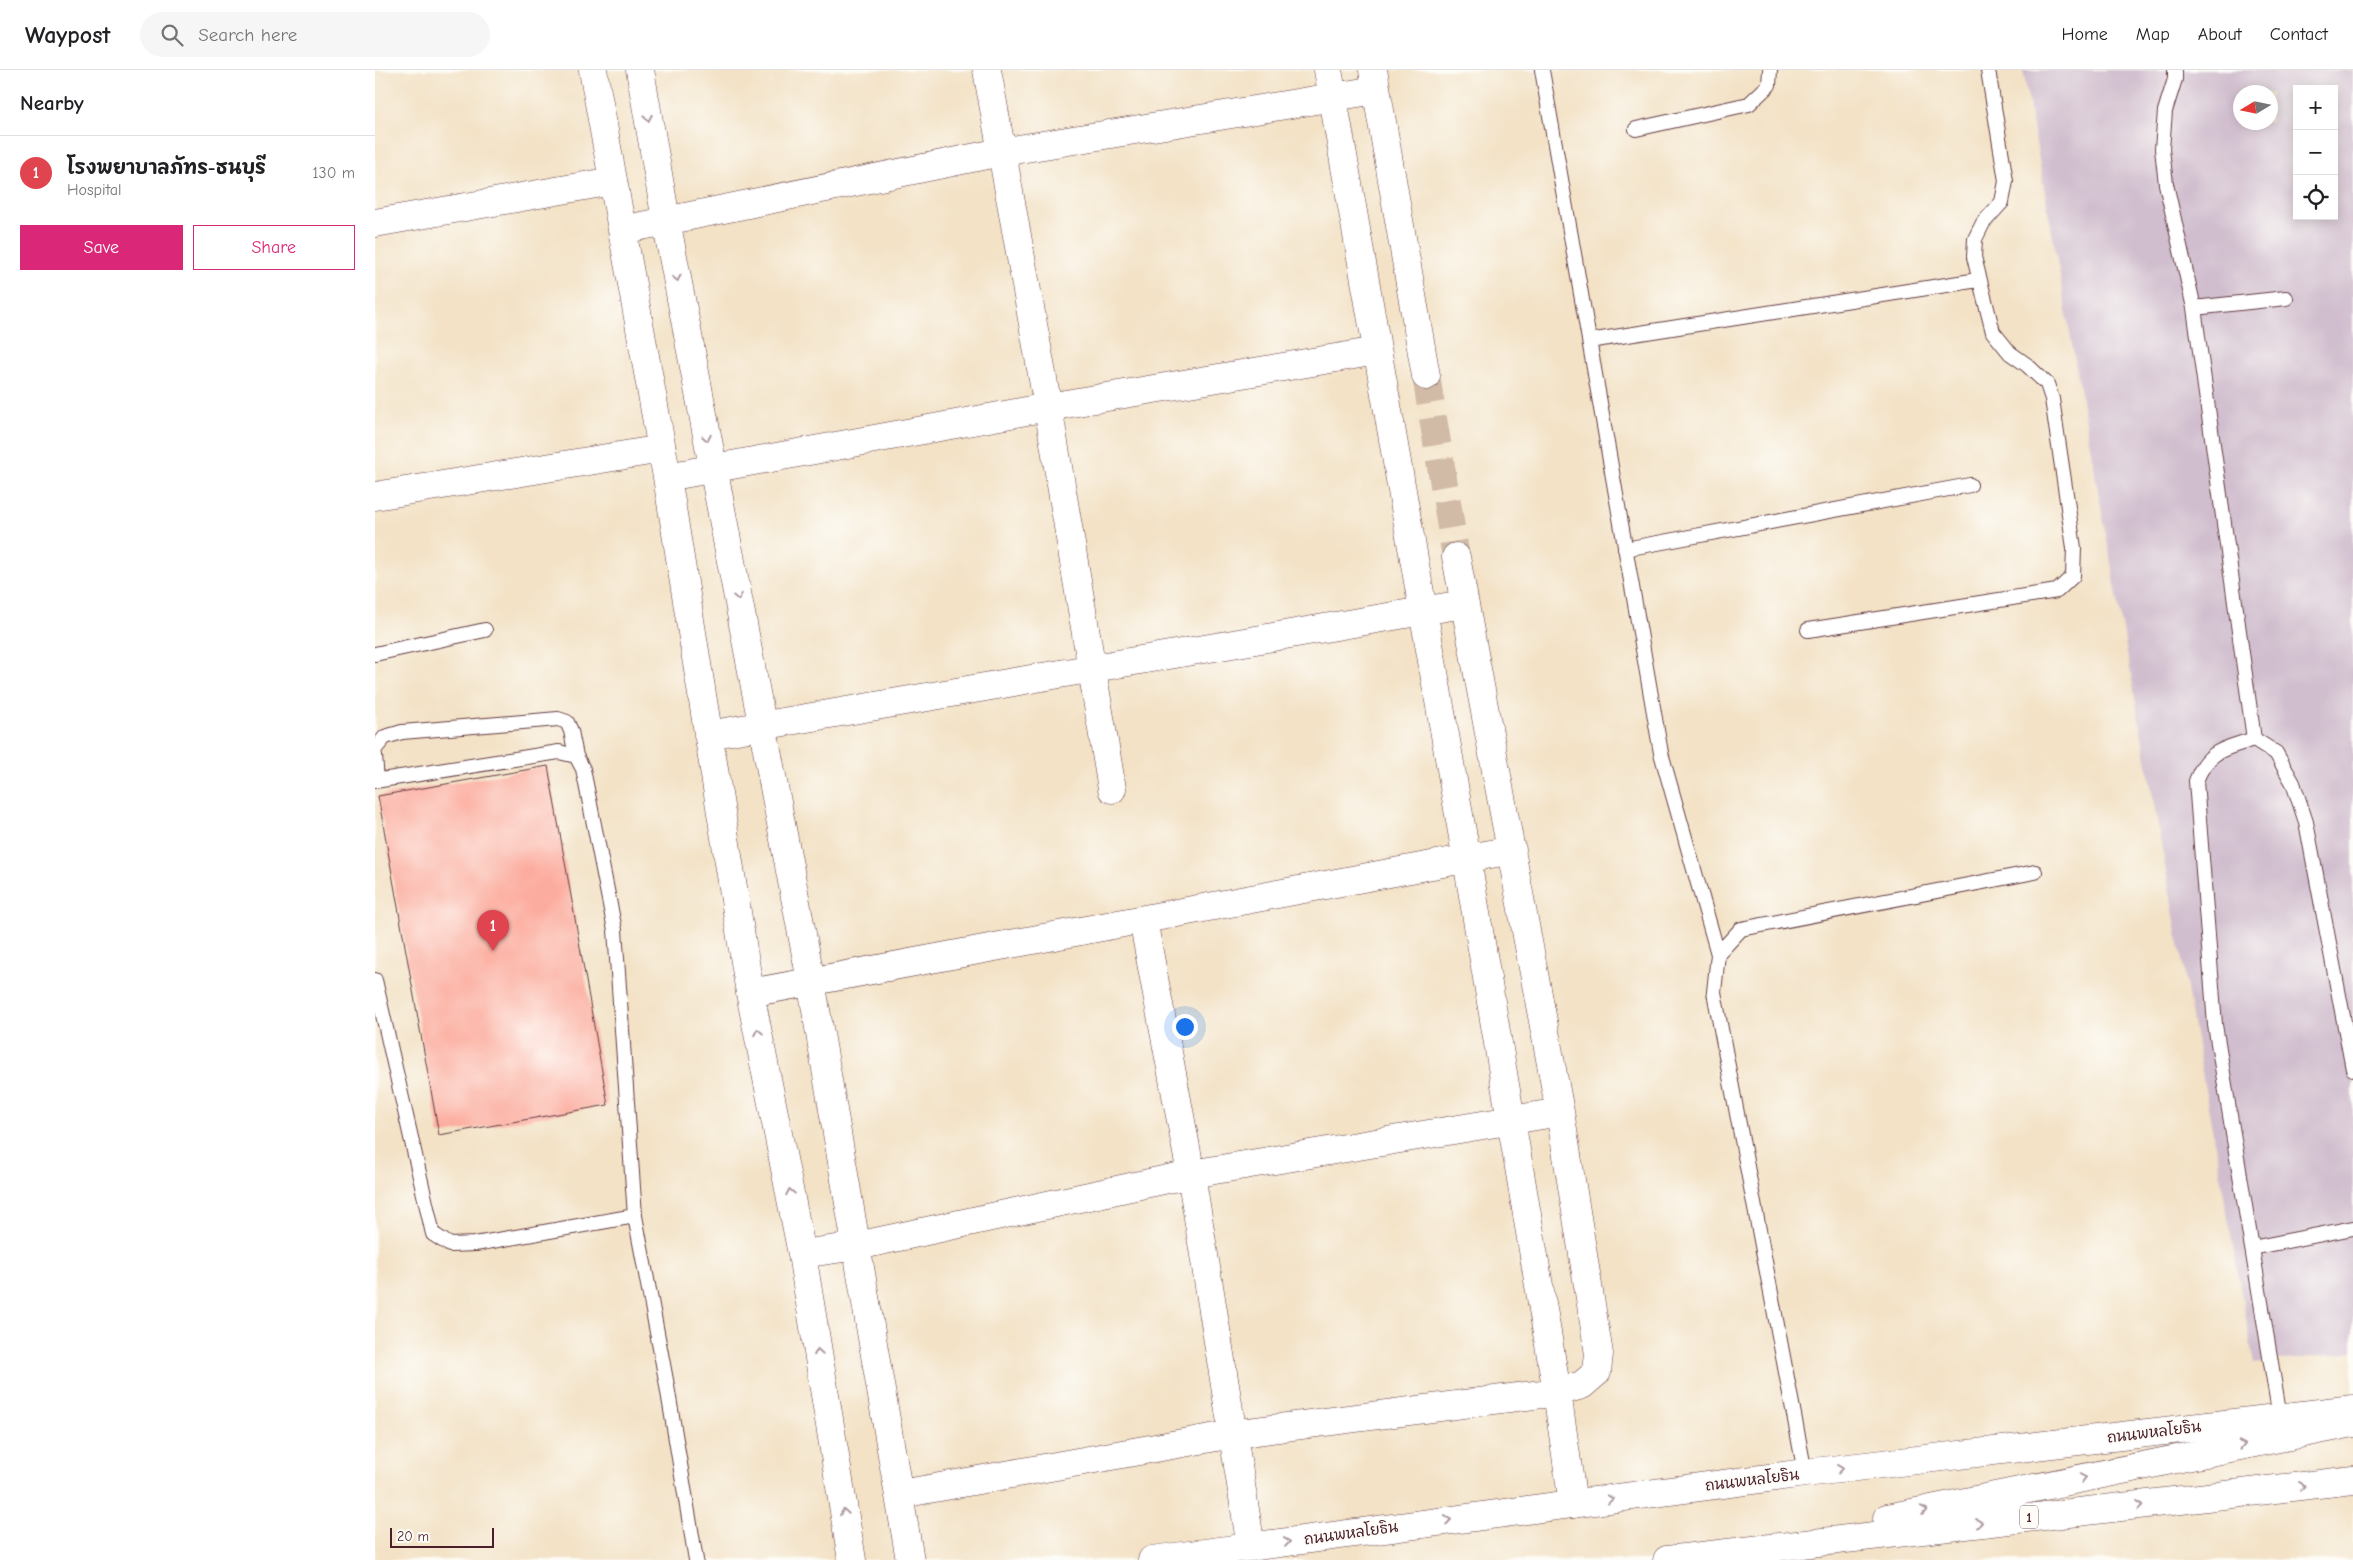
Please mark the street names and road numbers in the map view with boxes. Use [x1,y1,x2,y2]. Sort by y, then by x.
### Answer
street label: ถนนพหลโยธิน [2106,1416,2202,1447]
street label: ถนนพหลโยธิน [1704,1464,1800,1495]
road number: 1 [2020,1505,2038,1528]
street label: ถนนพหลโยธิน [1303,1517,1399,1548]

